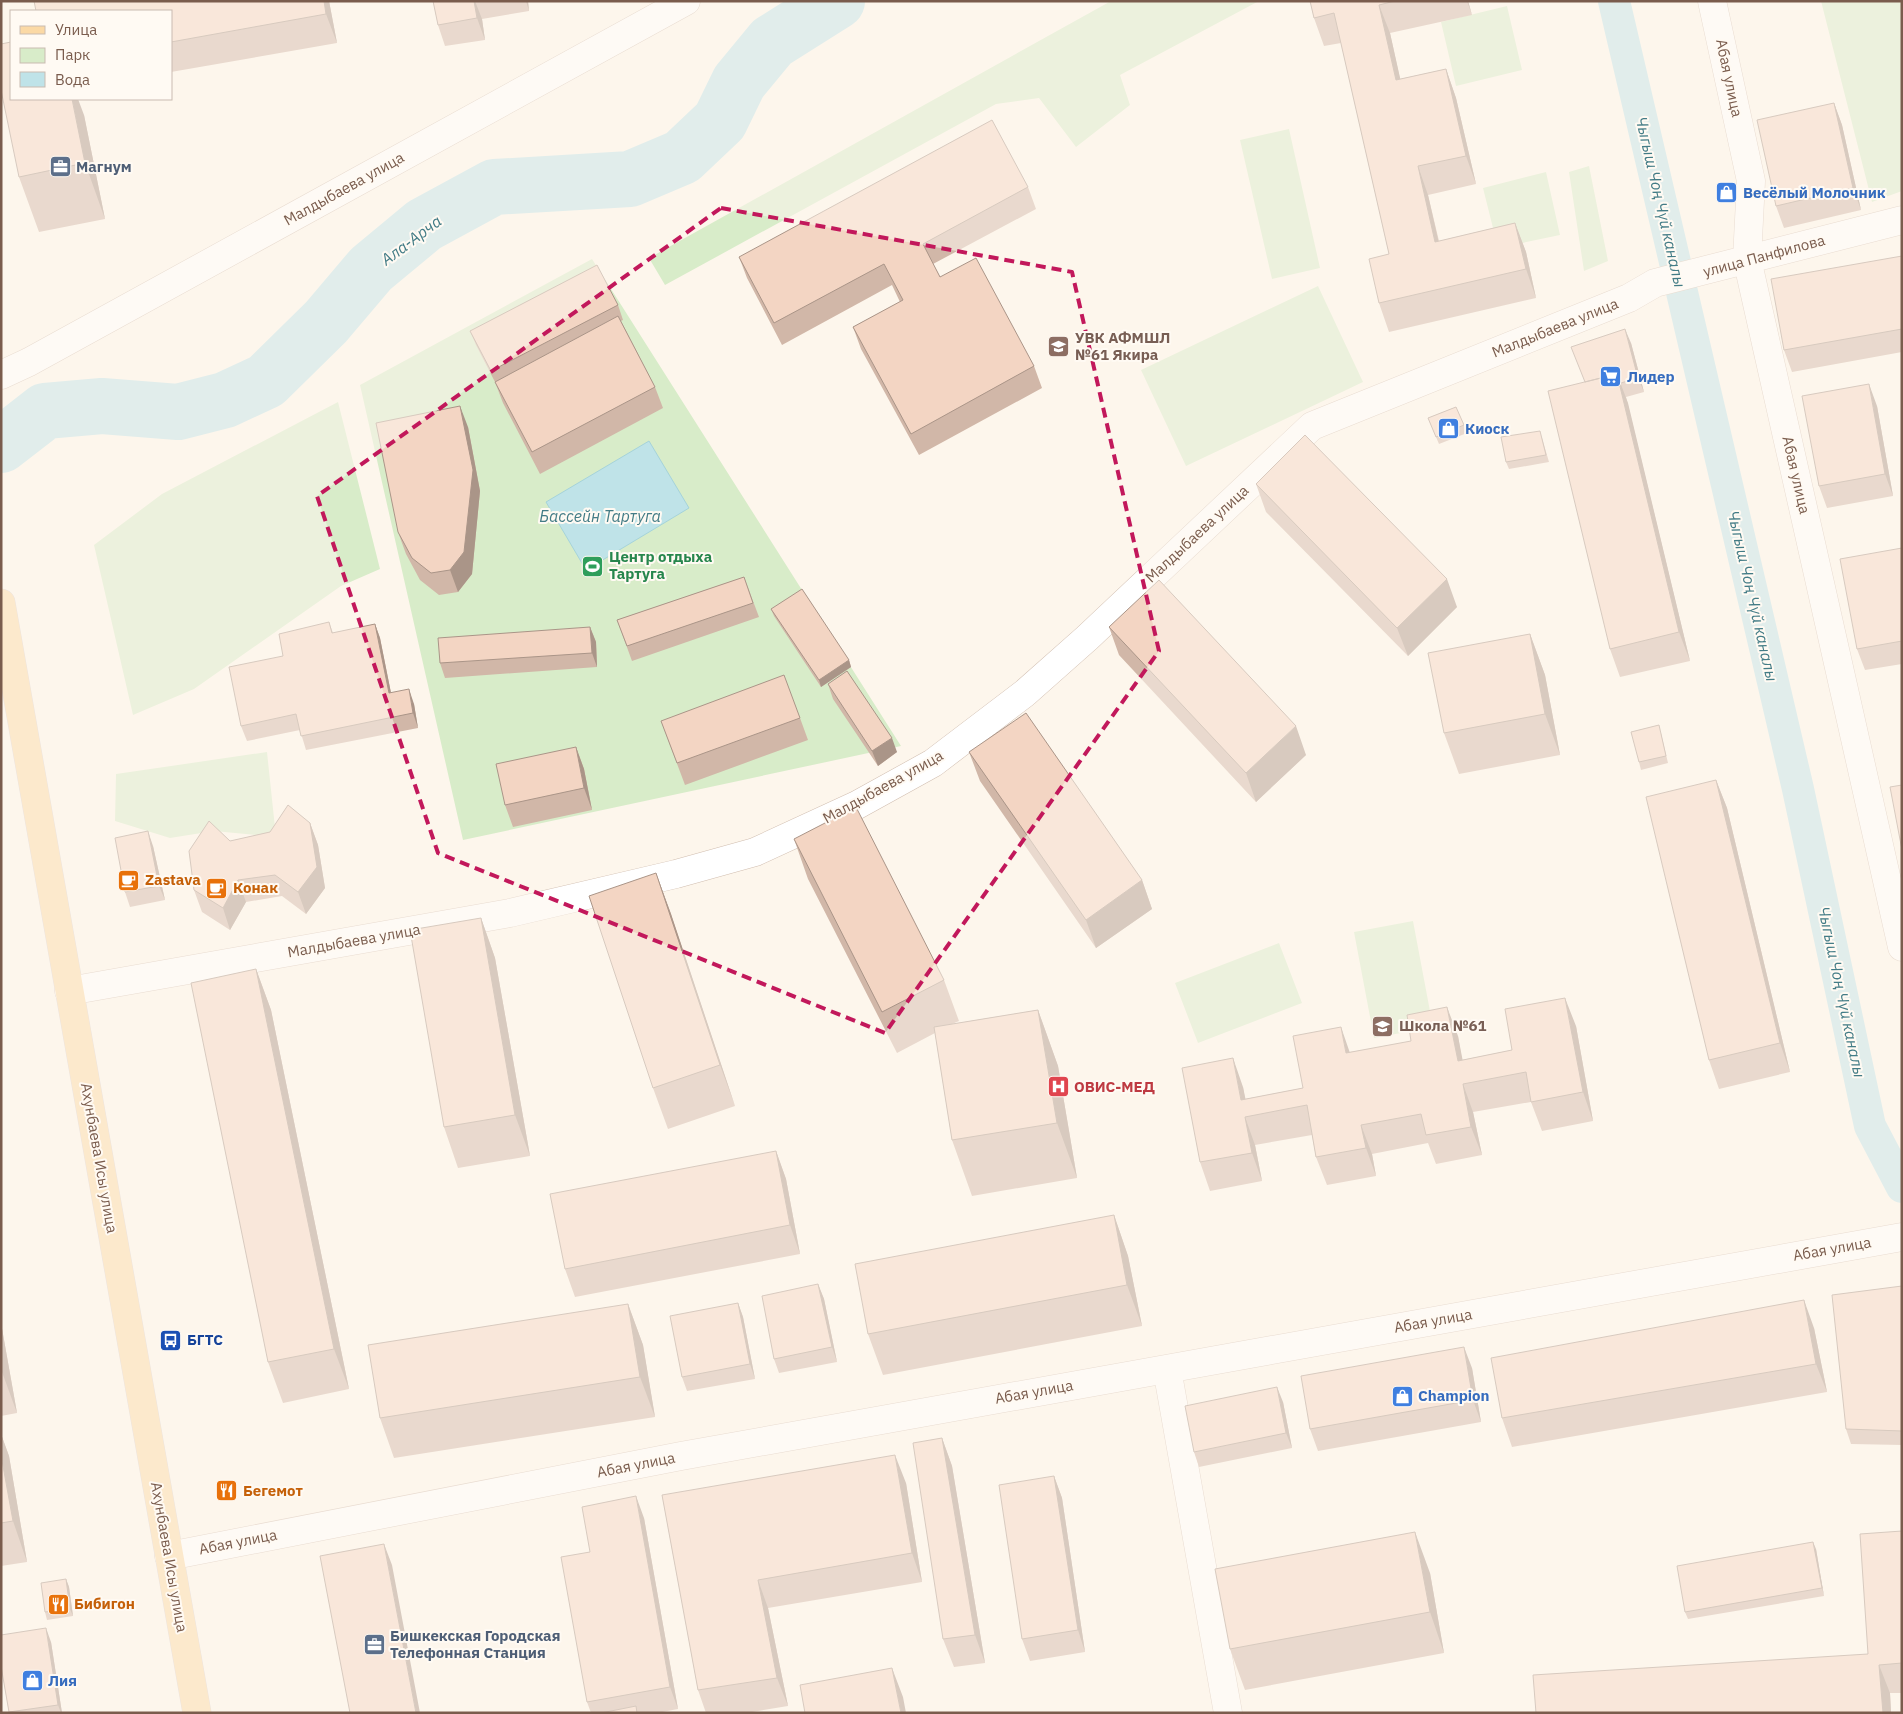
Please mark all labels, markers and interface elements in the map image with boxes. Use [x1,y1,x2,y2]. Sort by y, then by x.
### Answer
legend [10,10,172,100]
text: Улица [55,20,97,39]
street label: Абая улица [1712,37,1747,119]
text: Парк [55,45,90,64]
text: Вода [55,70,90,89]
water label: Чыгыш Чоң Чүй каналы [1632,115,1690,289]
street label: Малдыбаева улица [280,148,407,230]
office icon: Магнум [48,155,72,179]
place label: Магнум [76,157,132,176]
shop icon: Весёлый Молочник [1715,181,1739,205]
place label: Весёлый Молочник [1743,183,1886,202]
water label: Ала-Арча [376,211,445,270]
street label: улица Панфилова [1701,230,1827,281]
street label: Малдыбаева улица [1489,293,1621,362]
place label: УВК АФМШЛ №61 Якира [1075,328,1170,364]
school or university icon: УВК АФМШЛ №61 Якира [1047,335,1071,359]
supermarket icon: Лидер [1599,365,1623,389]
place label: Лидер [1627,367,1675,386]
shop icon: Киоск [1437,417,1461,441]
place label: Киоск [1465,419,1510,438]
street label: Абая улица [1778,434,1815,516]
street label: Малдыбаева улица [1141,481,1252,587]
water label: Бассейн Тартуга [539,506,661,526]
water label: Чыгыш Чоң Чүй каналы [1724,509,1782,683]
place label: Центр отдыха Тартуга [609,547,713,583]
sports icon: Центр отдыха Тартуга [581,554,605,578]
street label: Малдыбаева улица [819,746,946,828]
cafe icon: Zastava [117,868,141,892]
place label: Zastava [145,870,201,889]
cafe icon: Конак [205,876,229,900]
place label: Конак [233,878,278,897]
water label: Чыгыш Чоң Чүй каналы [1814,905,1870,1079]
street label: Малдыбаева улица [286,919,422,962]
school or university icon: Школа №61 [1371,1014,1395,1038]
place label: Школа №61 [1399,1016,1487,1035]
hospital icon: ОВИС-МЕД [1046,1075,1070,1099]
place label: ОВИС-МЕД [1074,1077,1155,1096]
street label: Ахунбаева Исы улица [77,1081,122,1235]
street label: Абая улица [1791,1232,1873,1265]
street label: Абая улица [1392,1304,1474,1337]
bus stop icon: БГТС [159,1328,183,1352]
place label: БГТС [187,1330,223,1349]
street label: Абая улица [993,1375,1075,1408]
shop icon: Champion [1390,1384,1414,1408]
place label: Champion [1418,1386,1489,1405]
street label: Абая улица [595,1448,677,1481]
restaurant icon: Бегемот [215,1479,239,1503]
street label: Ахунбаева Исы улица [147,1480,192,1634]
place label: Бегемот [243,1481,304,1500]
street label: Абая улица [197,1525,279,1558]
restaurant icon: Бибигон [46,1592,70,1616]
place label: Бибигон [74,1594,135,1613]
place label: Бишкекская Городская Телефонная Станция [390,1626,560,1662]
office icon: Бишкекская Городская Телефонная Станция [362,1633,386,1657]
shop icon: Лия [20,1669,44,1693]
place label: Лия [48,1671,77,1690]

